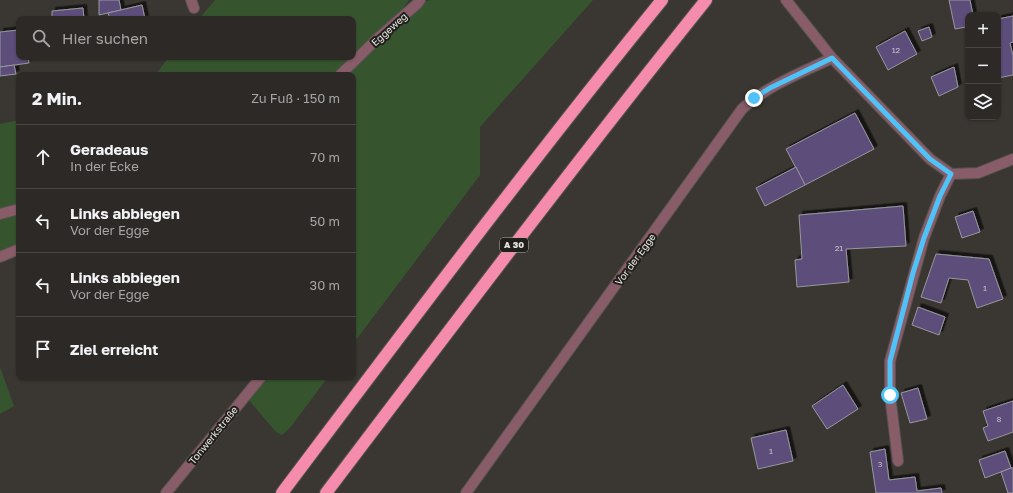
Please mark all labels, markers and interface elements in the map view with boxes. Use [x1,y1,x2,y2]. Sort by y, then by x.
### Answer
street label: Eggeweg [369,10,409,48]
map controls [965,12,1001,120]
button: + [965,12,1001,48]
search box [16,16,356,60]
icon: search [30,27,52,49]
text: Hier suchen [62,29,148,47]
house number: 12 [892,45,901,55]
button: − [965,48,1001,84]
button: layers [965,84,1001,120]
text: 2 Min. [32,88,82,109]
route end [745,89,763,107]
text: Zu Fuß · 150 m [251,90,340,106]
text: Geradeaus [70,140,148,158]
icon: ahead [32,146,54,168]
text: 70 m [310,149,340,165]
text: In der Ecke [70,158,139,174]
text: Links abbiegen [70,204,180,222]
icon: left [32,210,54,232]
text: 50 m [310,213,340,229]
text: Vor der Egge [70,222,149,238]
street label: Vor der Egge [612,231,658,287]
road number: A 30 [500,238,528,252]
house number: 21 [835,243,843,253]
text: Links abbiegen [70,268,180,286]
icon: left [32,274,54,296]
text: 30 m [310,277,340,293]
house number: 1 [983,283,987,293]
text: Vor der Egge [70,286,149,302]
icon: arrive [32,338,54,360]
text: Ziel erreicht [70,340,158,358]
route start [881,386,899,404]
street label: Tonwerkstraße [186,403,240,466]
house number: 8 [997,414,1002,424]
house number: 1 [769,446,773,456]
house number: 3 [878,459,883,469]

